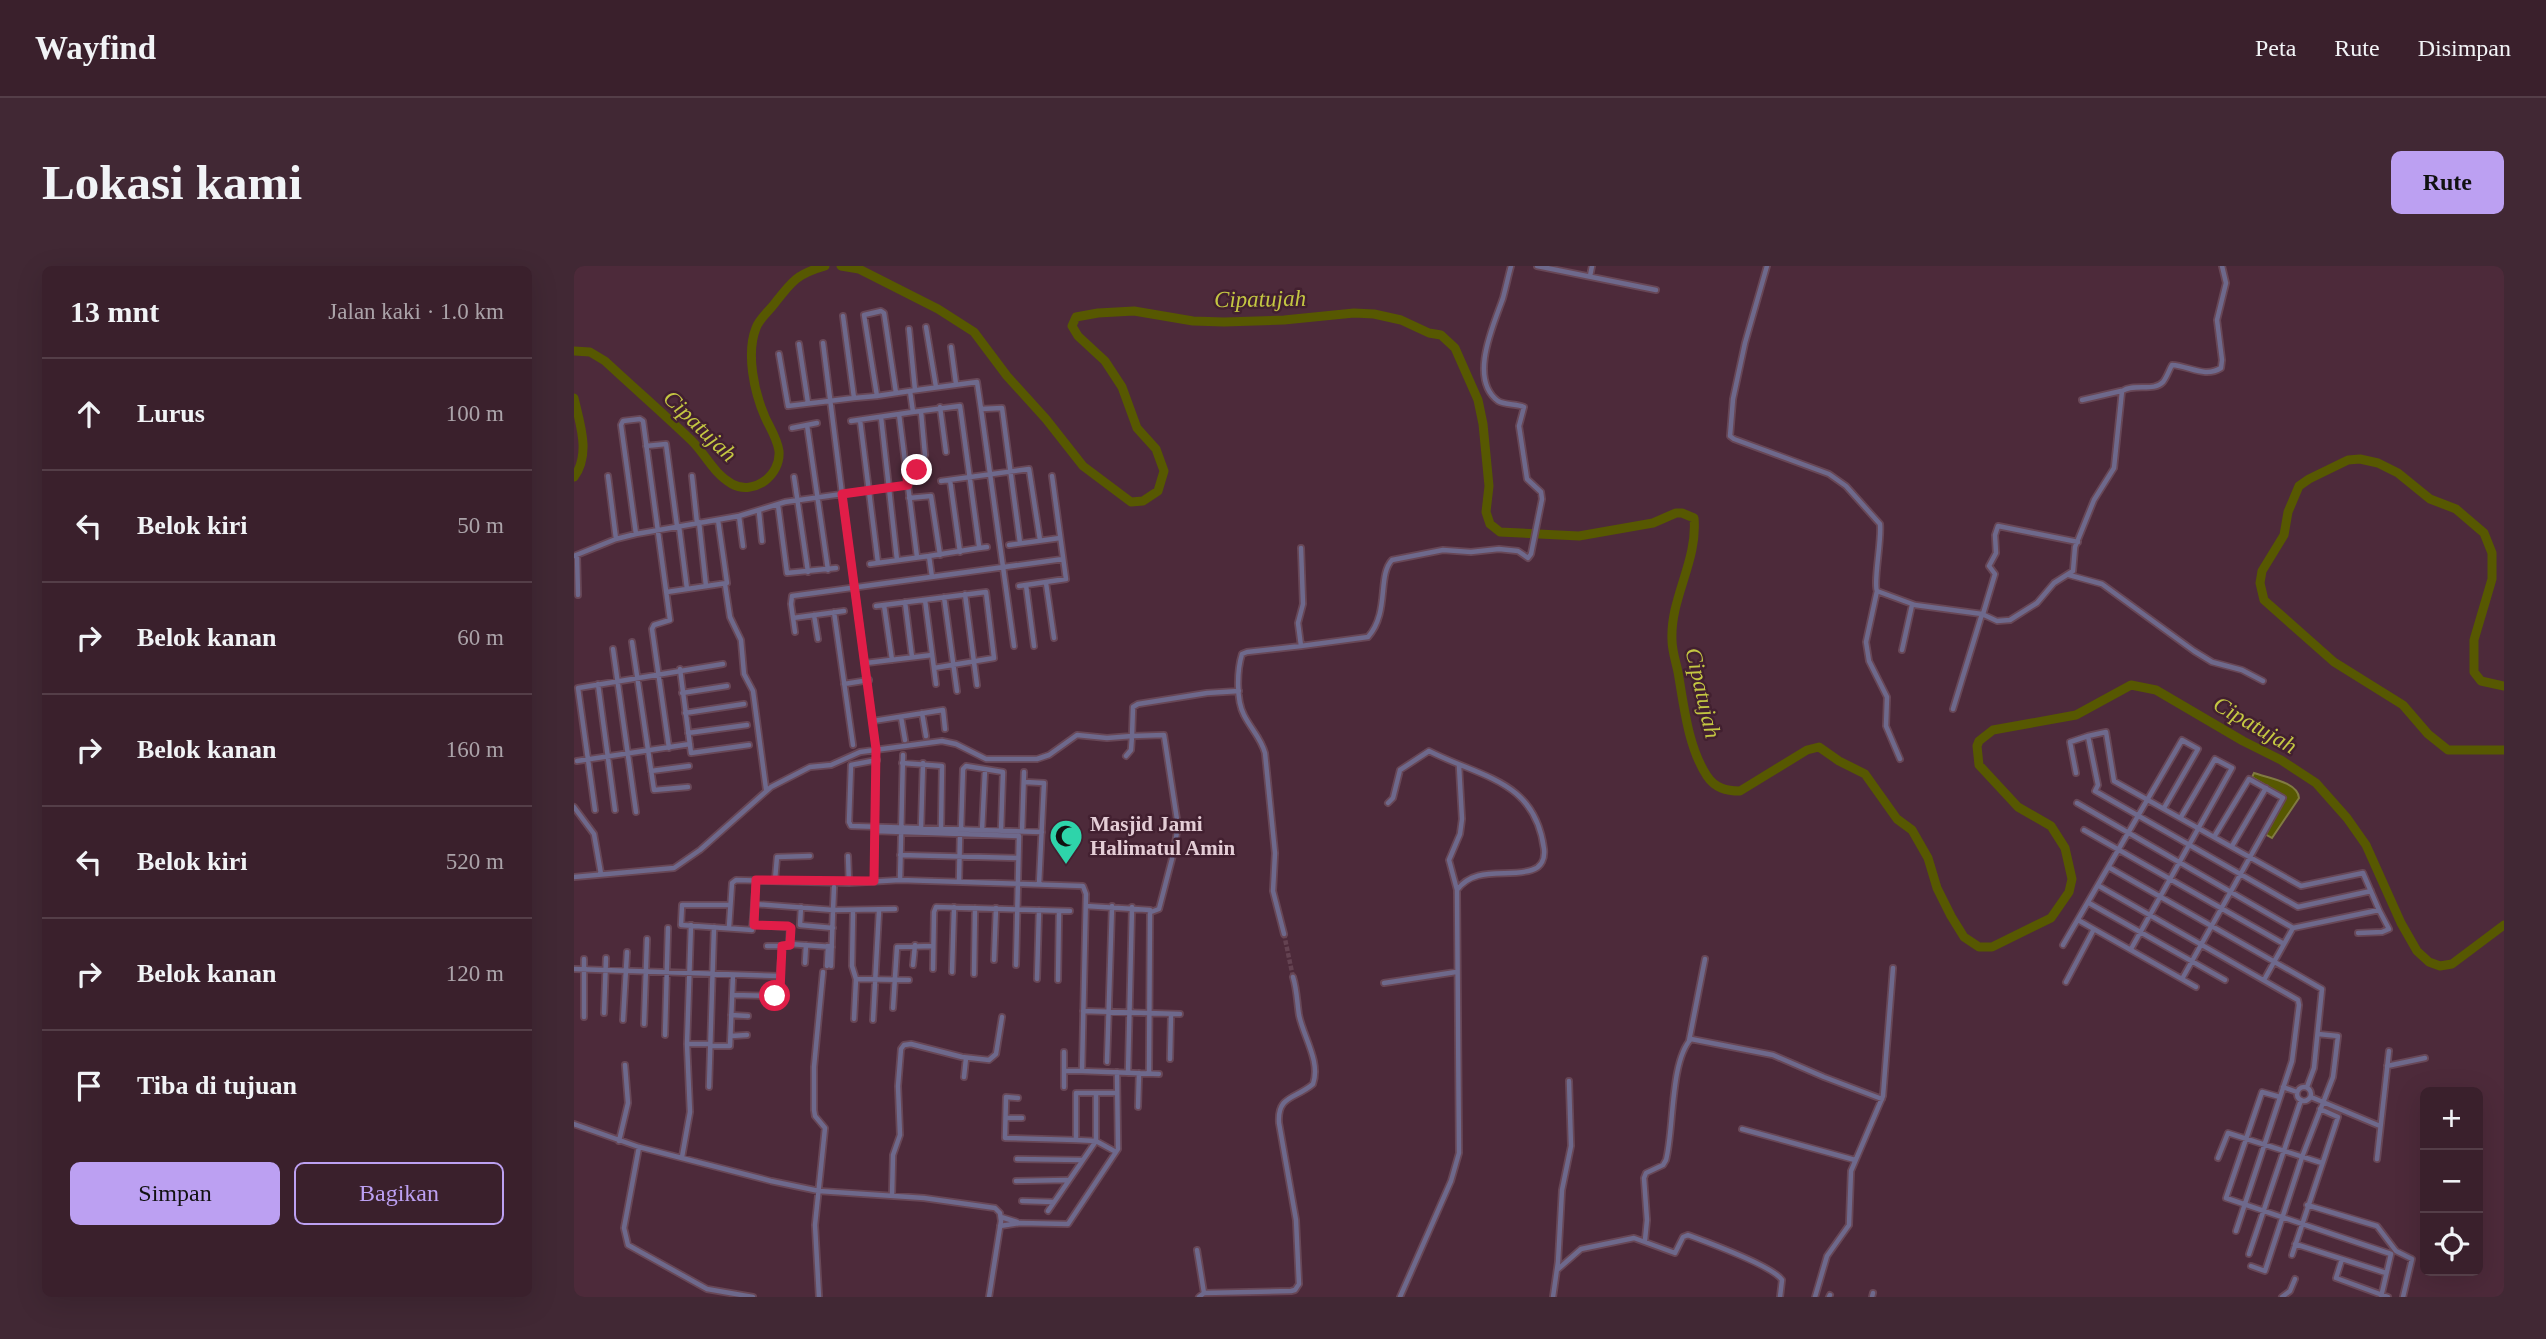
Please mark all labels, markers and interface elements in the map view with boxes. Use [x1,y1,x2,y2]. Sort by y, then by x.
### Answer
text: Wayfind [35,30,156,66]
text: Peta [2255,35,2296,61]
text: Rute [2334,35,2380,61]
text: Disimpan [2418,35,2511,61]
button: Rute [2391,151,2504,214]
text: Lokasi kami [42,155,302,210]
water label: Cipatujah [1214,286,1306,312]
text: 13 mnt [70,295,159,328]
text: Jalan kaki · 1.0 km [328,299,504,324]
water label: Cipatujah [658,385,742,467]
icon: ahead [70,395,108,433]
text: Lurus [137,399,205,428]
text: 100 m [446,401,504,426]
route end [901,454,932,485]
icon: left [70,507,108,545]
text: Belok kiri [137,511,248,540]
text: 50 m [457,513,504,538]
icon: right [70,619,108,657]
text: Belok kanan [137,623,276,652]
text: 60 m [457,625,504,650]
water label: Cipatujah [1680,645,1726,741]
water label: Cipatujah [2209,691,2301,759]
icon: right [70,731,108,769]
text: Belok kanan [137,735,276,764]
text: 160 m [446,737,504,762]
place label: Masjid Jami Halimatul Amin [1090,812,1236,860]
mosque icon: Masjid Jami Halimatul Amin [1047,817,1085,866]
icon: left [70,843,108,881]
text: Belok kiri [137,847,248,876]
text: 520 m [446,849,504,874]
icon: right [70,955,108,993]
text: Belok kanan [137,959,276,988]
text: 120 m [446,961,504,986]
route start [759,980,790,1011]
icon: arrive [70,1067,108,1105]
text: Tiba di tujuan [137,1071,297,1100]
map controls [2420,1087,2483,1276]
button: + [2420,1087,2483,1150]
button: − [2420,1150,2483,1213]
button: Simpan [70,1162,280,1225]
button: Bagikan [294,1162,504,1225]
button: locate [2420,1213,2483,1276]

